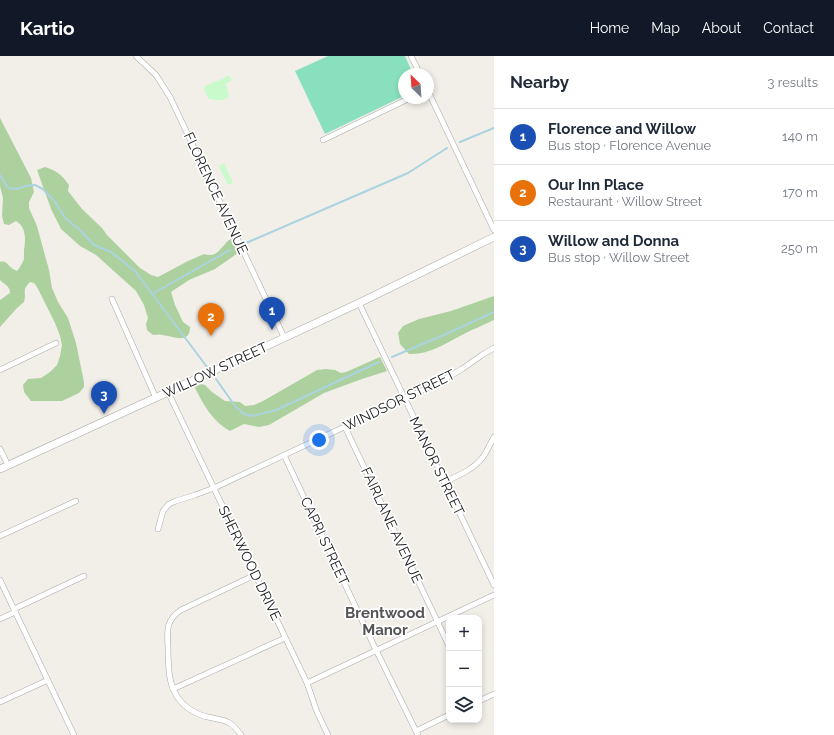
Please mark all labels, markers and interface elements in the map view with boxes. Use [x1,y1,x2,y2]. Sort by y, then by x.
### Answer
text: Kartio [20,17,75,39]
text: Home [590,20,629,36]
text: Map [651,20,680,36]
text: About [702,20,741,36]
text: Contact [763,20,814,36]
north arrow [398,68,434,104]
text: Nearby [510,72,569,92]
text: 3 results [768,75,818,90]
text: Florence and Willow [548,120,696,138]
street label: FLORENCE AVENUE [181,129,251,257]
text: 1 [520,129,526,144]
text: 140 m [782,129,818,144]
text: Bus stop · Florence Avenue [548,138,711,153]
text: Our Inn Place [548,176,644,194]
text: 2 [519,185,527,200]
text: 170 m [782,185,818,200]
text: Restaurant · Willow Street [548,194,702,209]
text: Willow and Donna [548,232,679,250]
text: 3 [519,241,527,256]
text: 250 m [781,241,818,256]
text: Bus stop · Willow Street [548,250,689,265]
pin: 1 [259,297,285,330]
pin: 2 [198,303,224,336]
street label: WILLOW STREET [160,339,270,401]
street label: WINDSOR STREET [340,366,458,434]
pin: 3 [91,381,117,414]
street label: MANOR STREET [406,414,468,518]
your location [309,430,329,450]
street label: FAIRLANE AVENUE [358,464,426,586]
street label: CAPRI STREET [298,494,353,588]
street label: SHERWOOD DRIVE [215,503,285,623]
district label: Brentwood Manor [345,604,425,639]
map controls [446,615,482,723]
button: + [446,615,482,651]
button: − [446,651,482,687]
button: layers [446,687,482,723]

